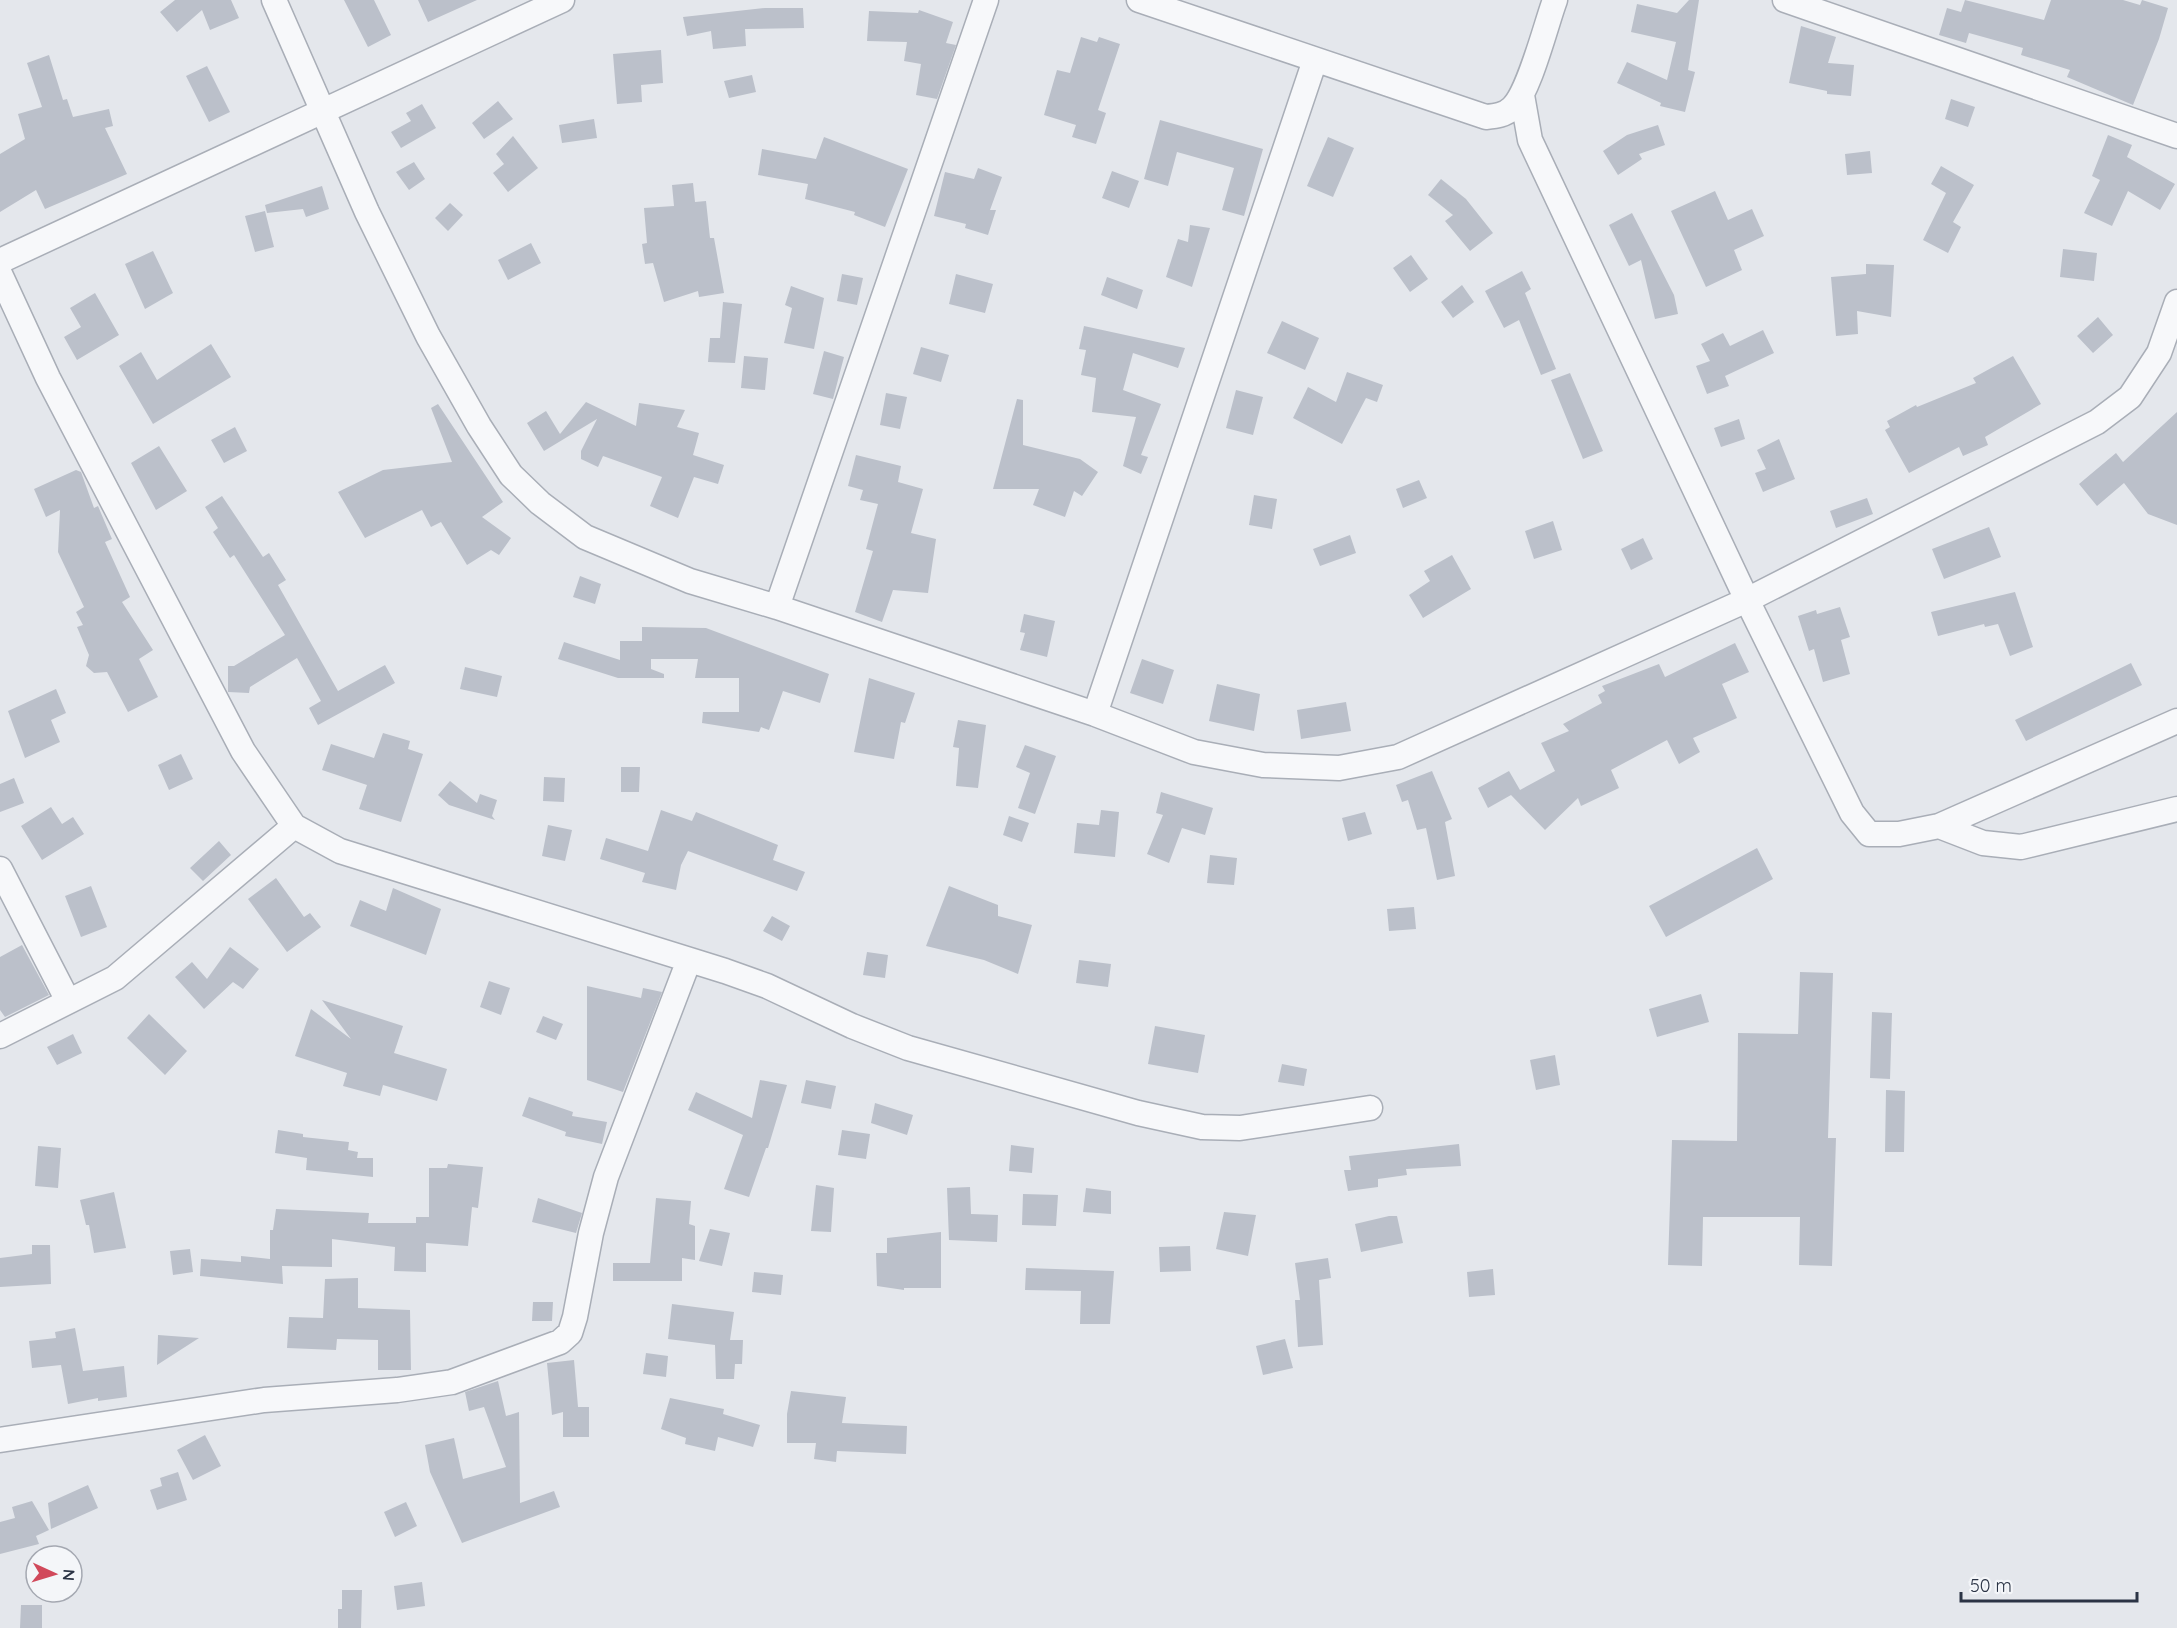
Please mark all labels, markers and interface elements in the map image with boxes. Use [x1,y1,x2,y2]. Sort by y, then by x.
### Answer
north arrow [24,1544,84,1604]
scale bar [1961,1565,2136,1603]
text: N [59,1568,79,1582]
text: 50 m [1970,1574,2012,1597]

